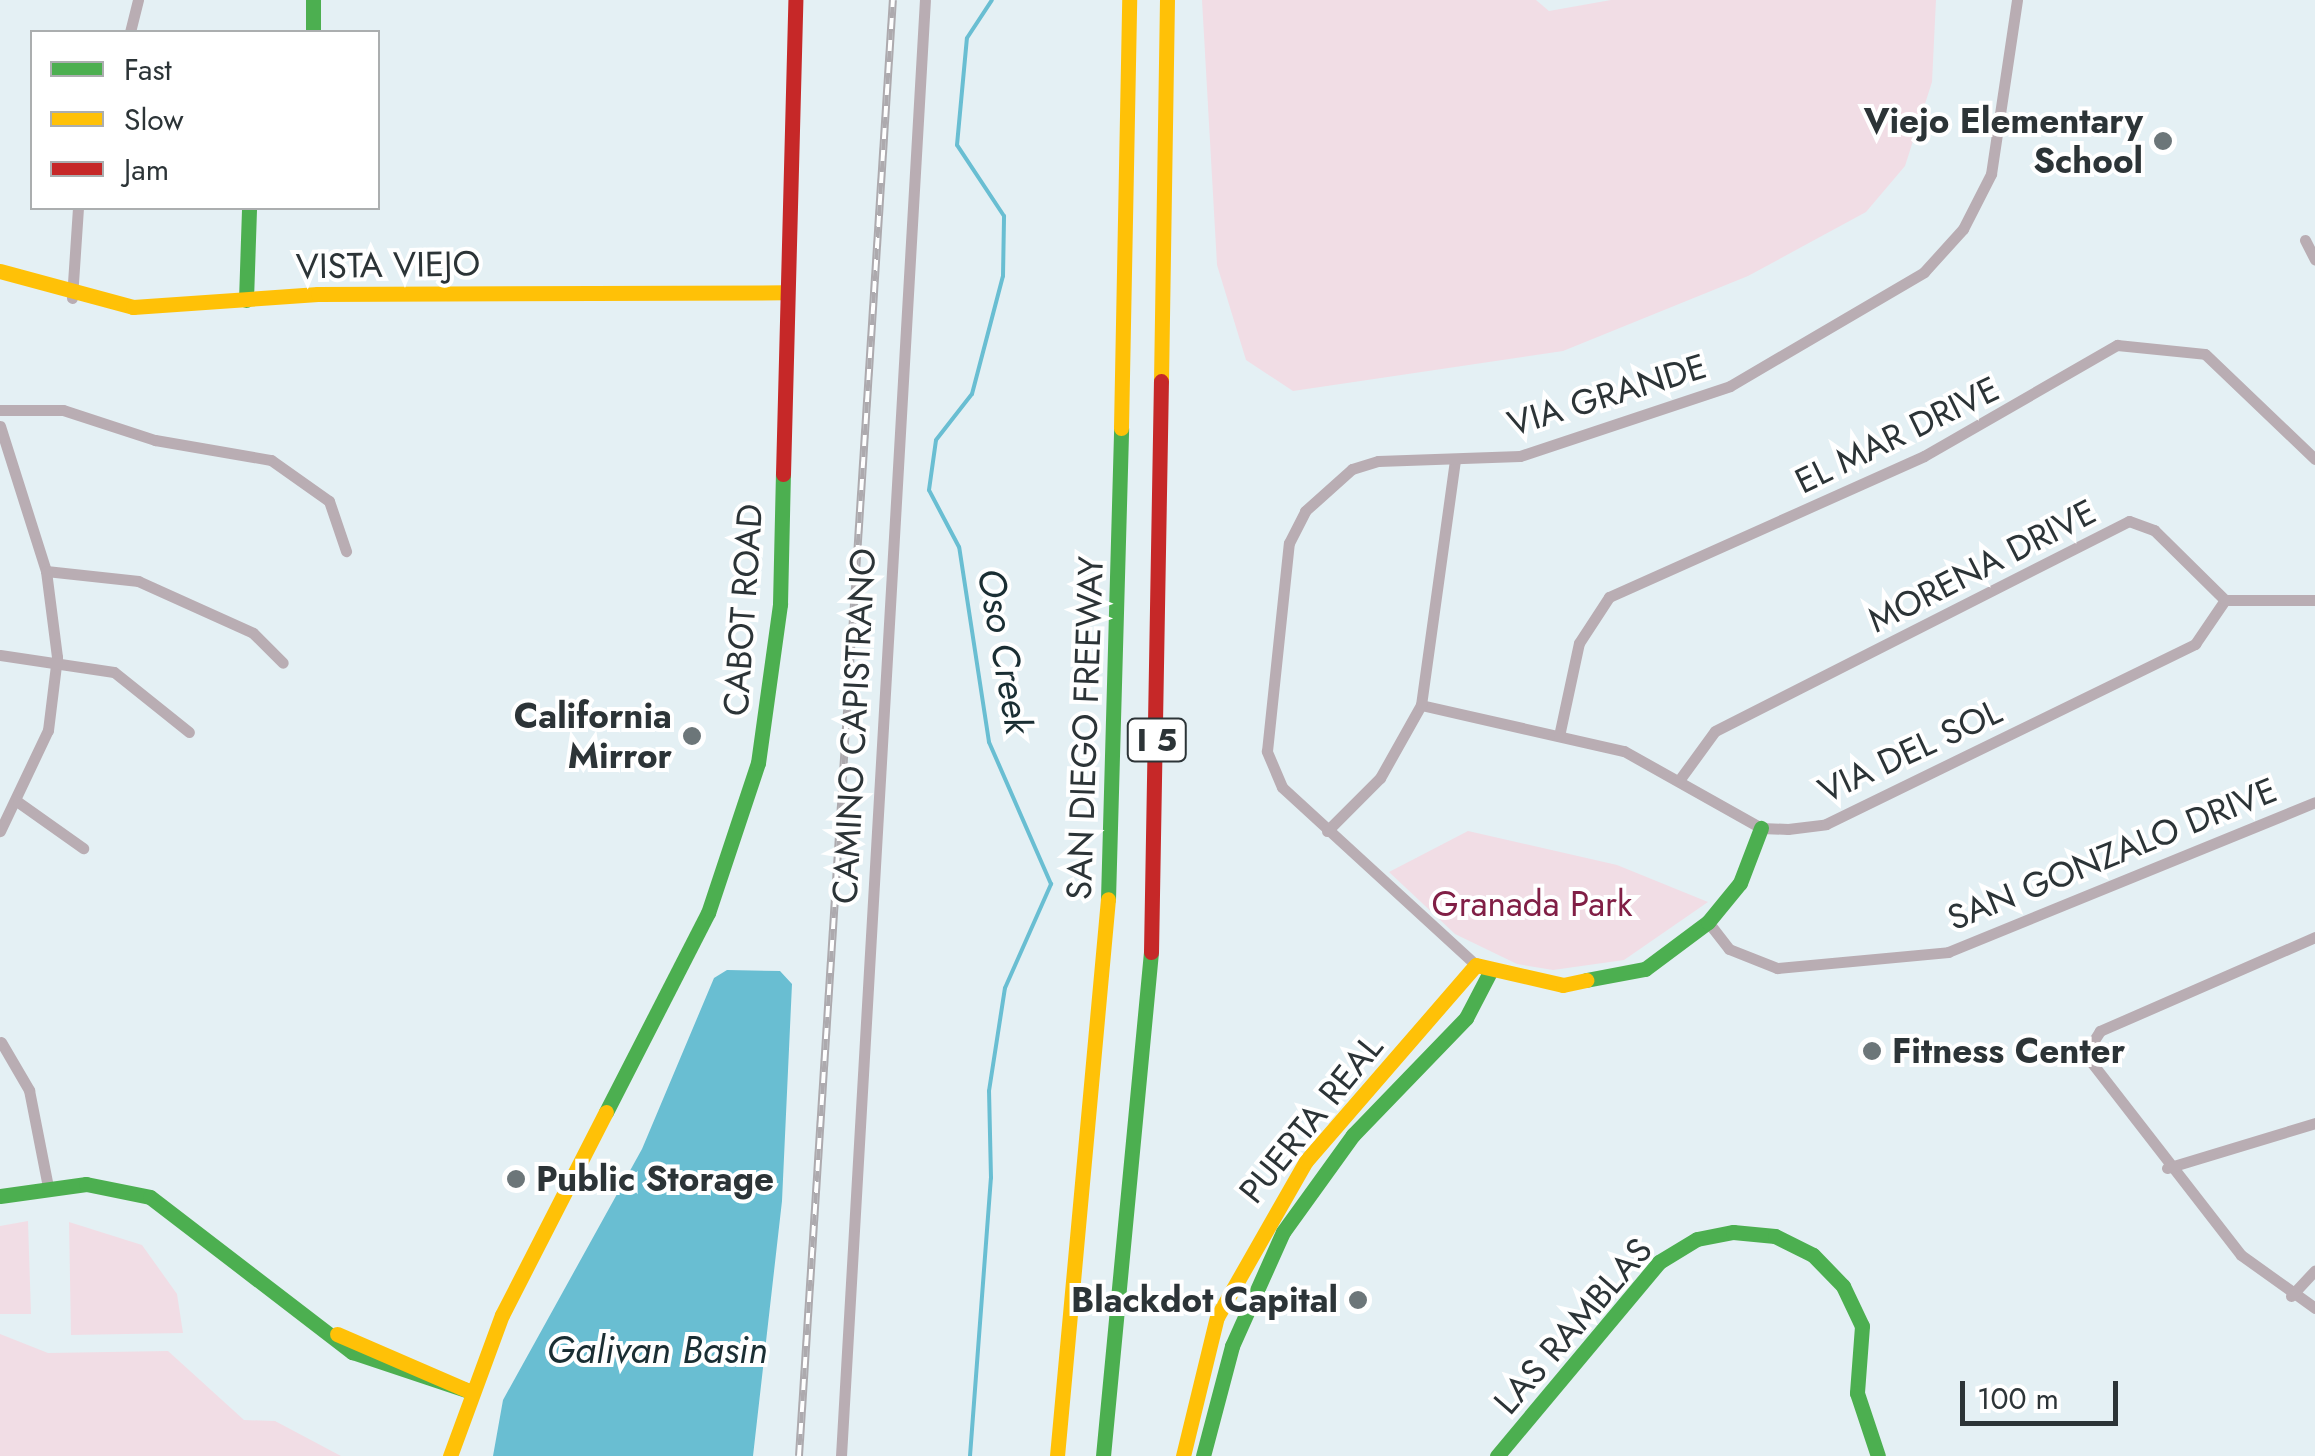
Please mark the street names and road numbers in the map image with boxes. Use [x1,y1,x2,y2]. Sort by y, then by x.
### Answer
street label: VISTA VIEJO [296,242,480,288]
street label: VIA GRANDE [1503,345,1711,445]
street label: EL MAR DRIVE [1788,368,2006,502]
street label: MORENA DRIVE [1861,491,2103,641]
street label: CABOT ROAD [715,503,771,717]
street label: CAMINO CAPISTRANO [824,547,884,905]
street label: SAN DIEGO FREEWAY [1058,555,1112,901]
street label: VIA DEL SOL [1812,690,2008,812]
road number: I 5 [1124,713,1190,767]
street label: SAN GONZALO DRIVE [1941,769,2283,939]
street label: PUERTA REAL [1230,1027,1392,1211]
street label: LAS RAMBLAS [1485,1229,1661,1423]

